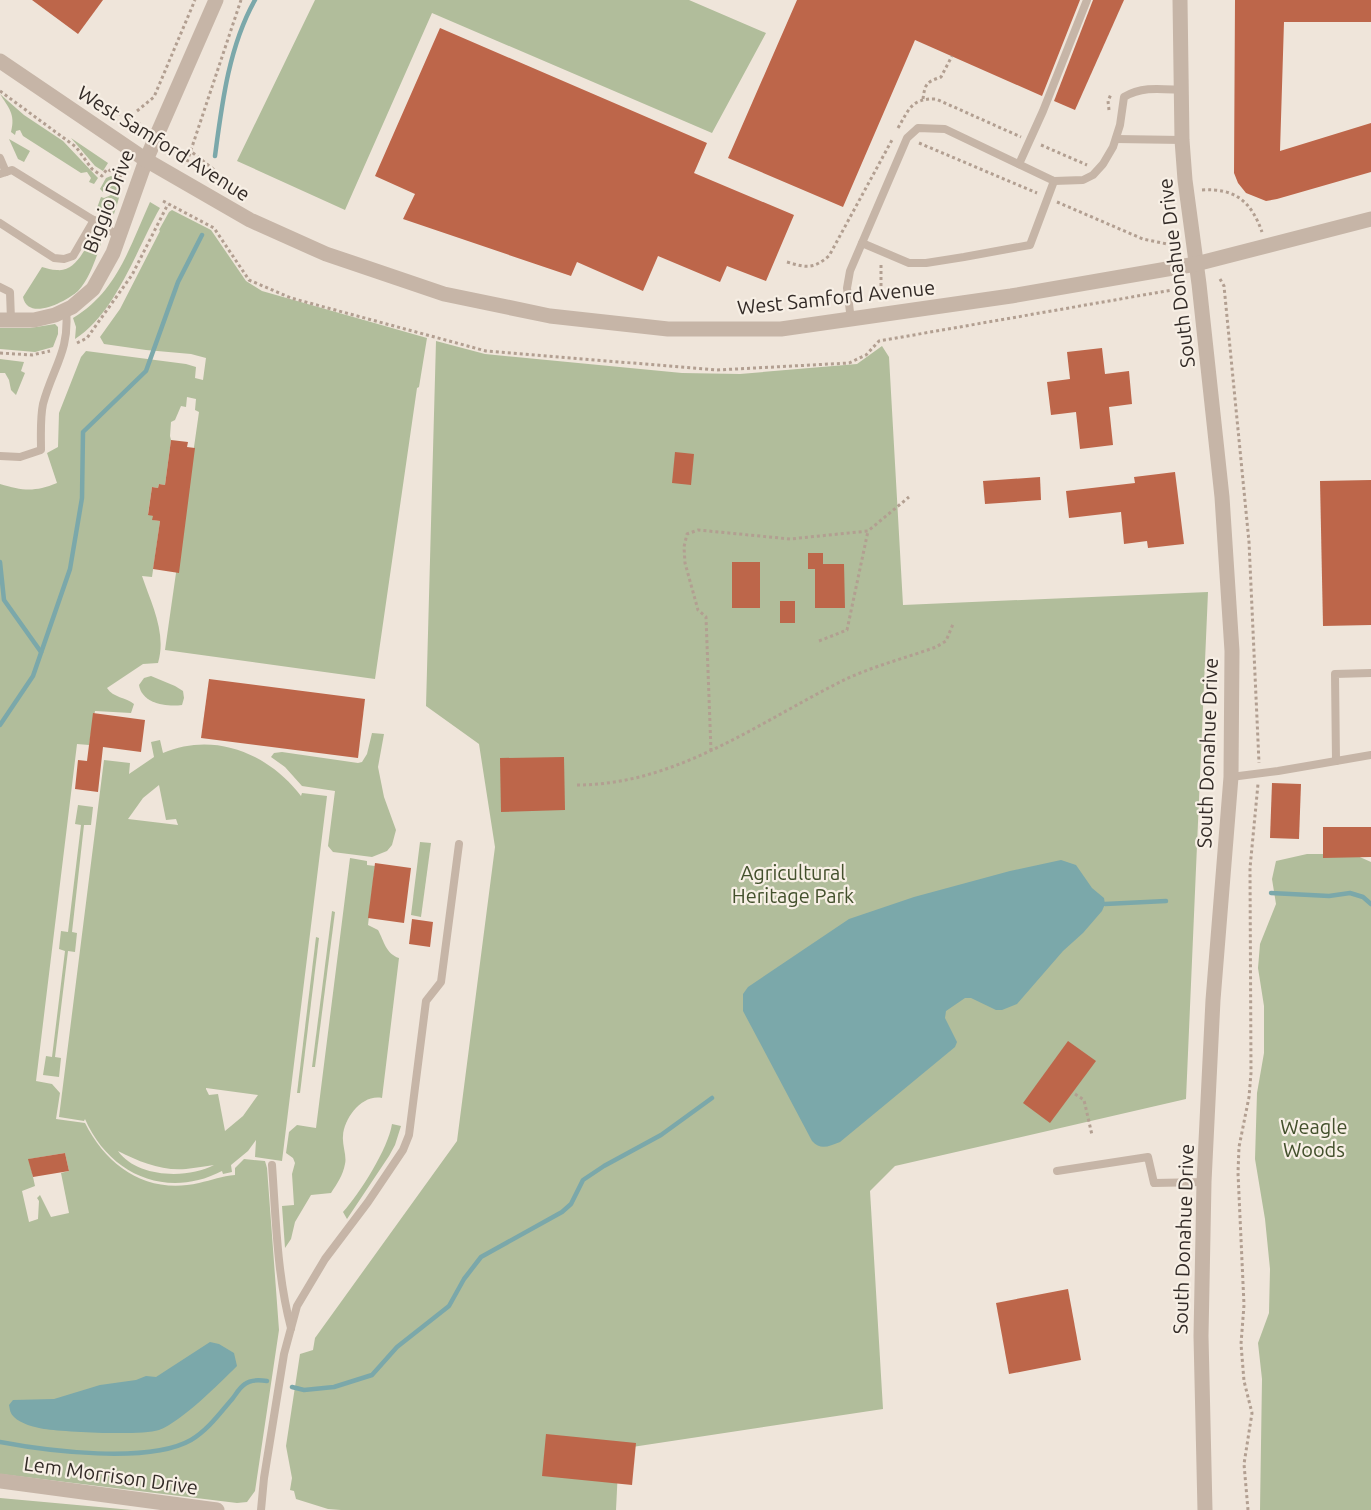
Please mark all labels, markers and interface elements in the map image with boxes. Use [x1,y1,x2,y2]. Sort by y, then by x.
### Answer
street label: West Samford Avenue [74,81,254,205]
street label: Biggio Drive [78,146,138,256]
street label: South Donahue Drive [1153,177,1199,369]
street label: West Samford Avenue [736,275,936,319]
street label: South Donahue Drive [1192,657,1222,849]
park label: Agricultural Heritage Park [732,861,854,907]
park label: Weagle Woods [1280,1115,1348,1161]
street label: South Donahue Drive [1168,1143,1198,1335]
street label: Lem Morrison Drive [22,1451,200,1499]

